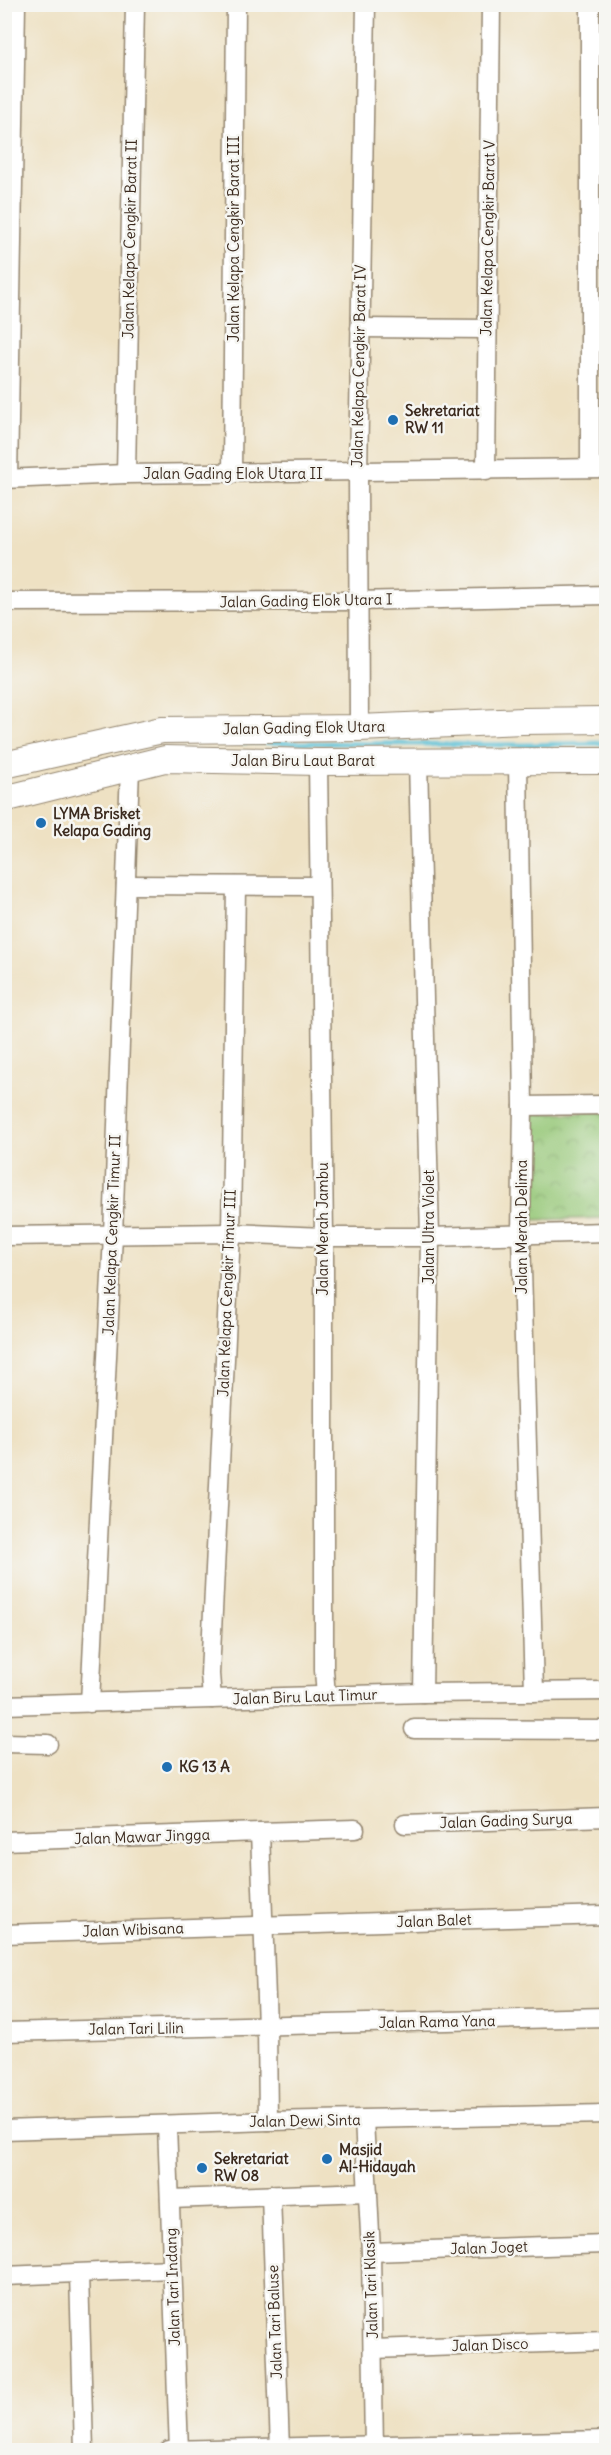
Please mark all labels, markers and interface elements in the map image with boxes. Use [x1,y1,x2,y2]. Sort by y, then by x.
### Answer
street label: Jalan Kelapa Cengkir Barat III [224,136,243,342]
street label: Jalan Kelapa Cengkir Barat II [118,139,141,339]
street label: Jalan Kelapa Cengkir Barat V [476,140,499,336]
street label: Jalan Kelapa Cengkir Barat IV [347,264,370,467]
place label: Sekretariat RW 11 [405,401,480,437]
marker: Sekretariat RW 11 [386,413,400,427]
street label: Jalan Gading Elok Utara II [143,464,323,483]
street label: Jalan Gading Elok Utara I [219,589,393,612]
street label: Jalan Gading Elok Utara [222,717,386,738]
street label: Jalan Biru Laut Barat [231,751,375,770]
place label: LYMA Brisket Kelapa Gading [53,804,151,841]
marker: LYMA Brisket Kelapa Gading [34,816,48,830]
street label: Jalan Kelapa Cengkir Timur II [98,1134,125,1336]
street label: Jalan Merah Delima [512,1159,531,1294]
street label: Jalan Merah Jambu [313,1162,332,1296]
street label: Jalan Ultra Violet [419,1170,438,1284]
street label: Jalan Kelapa Cengkir Timur III [213,1189,240,1397]
street label: Jalan Biru Laut Timur [232,1684,378,1709]
place label: KG 13 A [179,1757,230,1776]
marker: KG 13 A [160,1760,174,1774]
street label: Jalan Gading Surya [439,1809,573,1832]
street label: Jalan Mawar Jingga [74,1825,211,1848]
street label: Jalan Balet [396,1910,472,1931]
street label: Jalan Wibisana [82,1918,185,1941]
street label: Jalan Rama Yana [378,2011,496,2032]
street label: Jalan Tari Lilin [88,2018,184,2039]
street label: Jalan Dewi Sinta [249,2110,361,2131]
place label: Masjid Al-Hidayah [339,2140,416,2177]
place label: Sekretariat RW 08 [214,2149,289,2185]
marker: Masjid Al-Hidayah [320,2152,334,2166]
marker: Sekretariat RW 08 [195,2161,209,2175]
street label: Jalan Tari Indang [161,2228,184,2347]
street label: Jalan Tari Klasik [359,2230,382,2339]
street label: Jalan Joget [450,2237,528,2258]
street label: Jalan Tari Baluse [263,2265,286,2379]
street label: Jalan Disco [451,2334,529,2355]

